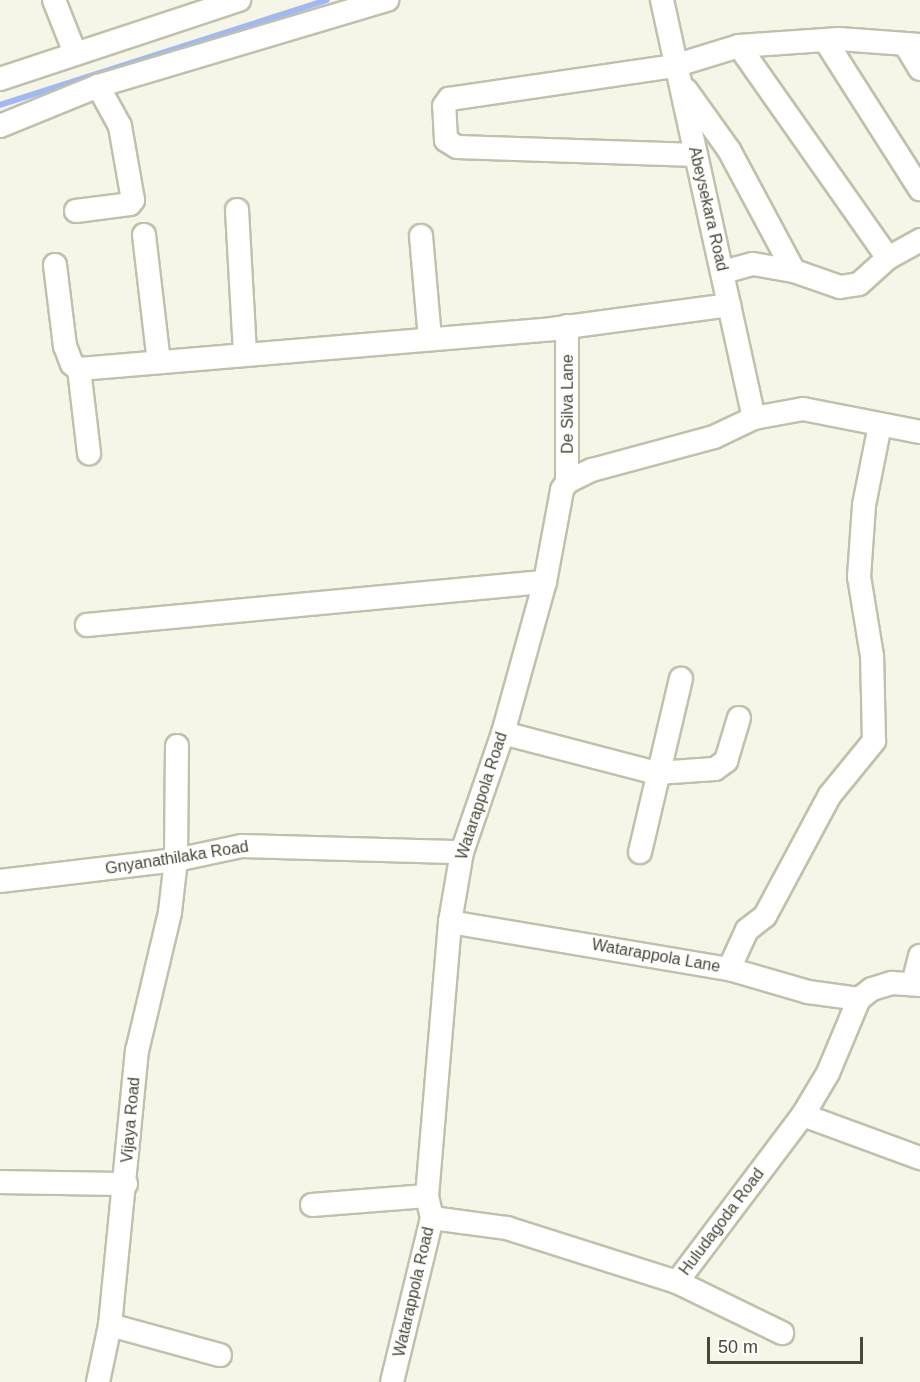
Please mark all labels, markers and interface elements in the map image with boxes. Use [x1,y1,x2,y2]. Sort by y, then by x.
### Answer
street label: Abeysekara Road [684,145,732,273]
street label: De Silva Lane [558,354,578,454]
street label: Watarappola Road [452,730,512,862]
street label: Gnyanathilaka Road [104,837,250,879]
street label: Watarappola Lane [590,935,722,977]
street label: Vijaya Road [118,1076,144,1164]
street label: Huludagoda Road [676,1165,768,1279]
street label: Watarappola Road [390,1225,438,1359]
scale bar [710,1325,866,1363]
text: 50 m [718,1337,758,1357]

